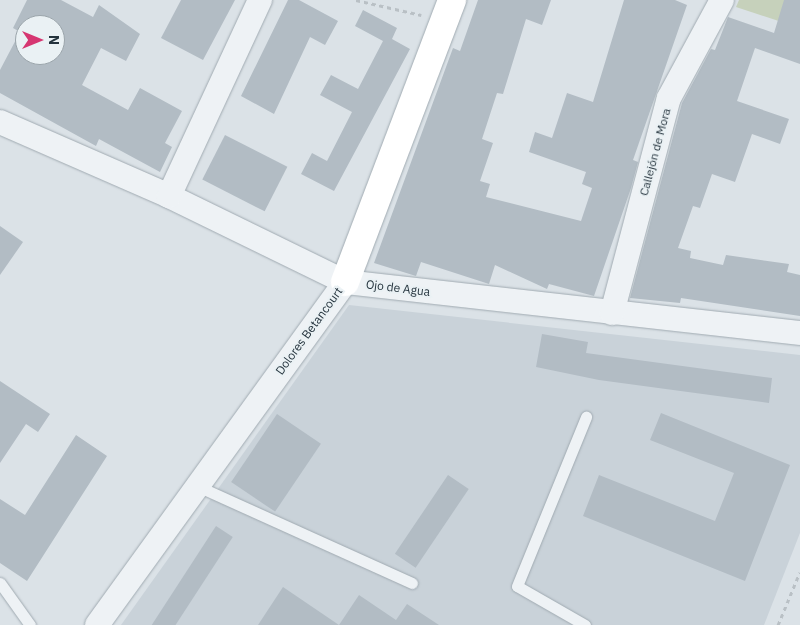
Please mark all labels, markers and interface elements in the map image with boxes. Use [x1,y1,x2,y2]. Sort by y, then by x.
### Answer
north arrow [15,15,65,65]
text: N [45,35,63,45]
street label: Callejón de Mora [636,107,674,197]
street label: Ojo de Agua [365,277,431,299]
street label: Dolores Betancourt [272,285,346,377]

